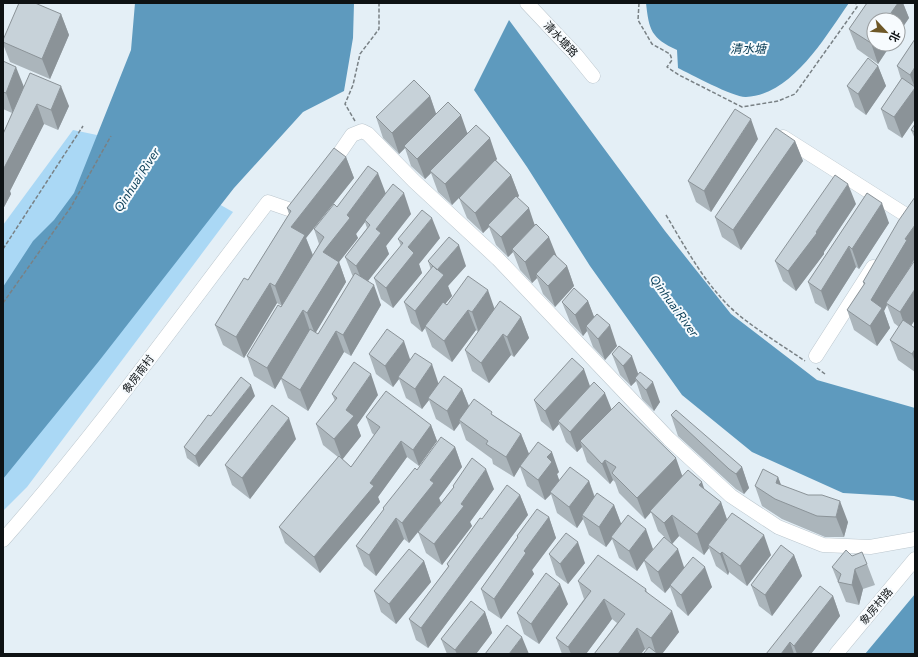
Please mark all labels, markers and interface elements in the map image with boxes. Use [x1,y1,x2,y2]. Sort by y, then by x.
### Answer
north arrow [866,12,906,52]
street label: 清水塘路 [542,18,581,59]
text: 北 [887,29,904,44]
water label: 清水塘 [730,41,768,55]
water label: Qinhuai River [110,144,163,214]
water label: Qinhuai River [648,272,703,340]
street label: 象房南村 [119,352,156,395]
street label: 象房村路 [856,585,895,627]

